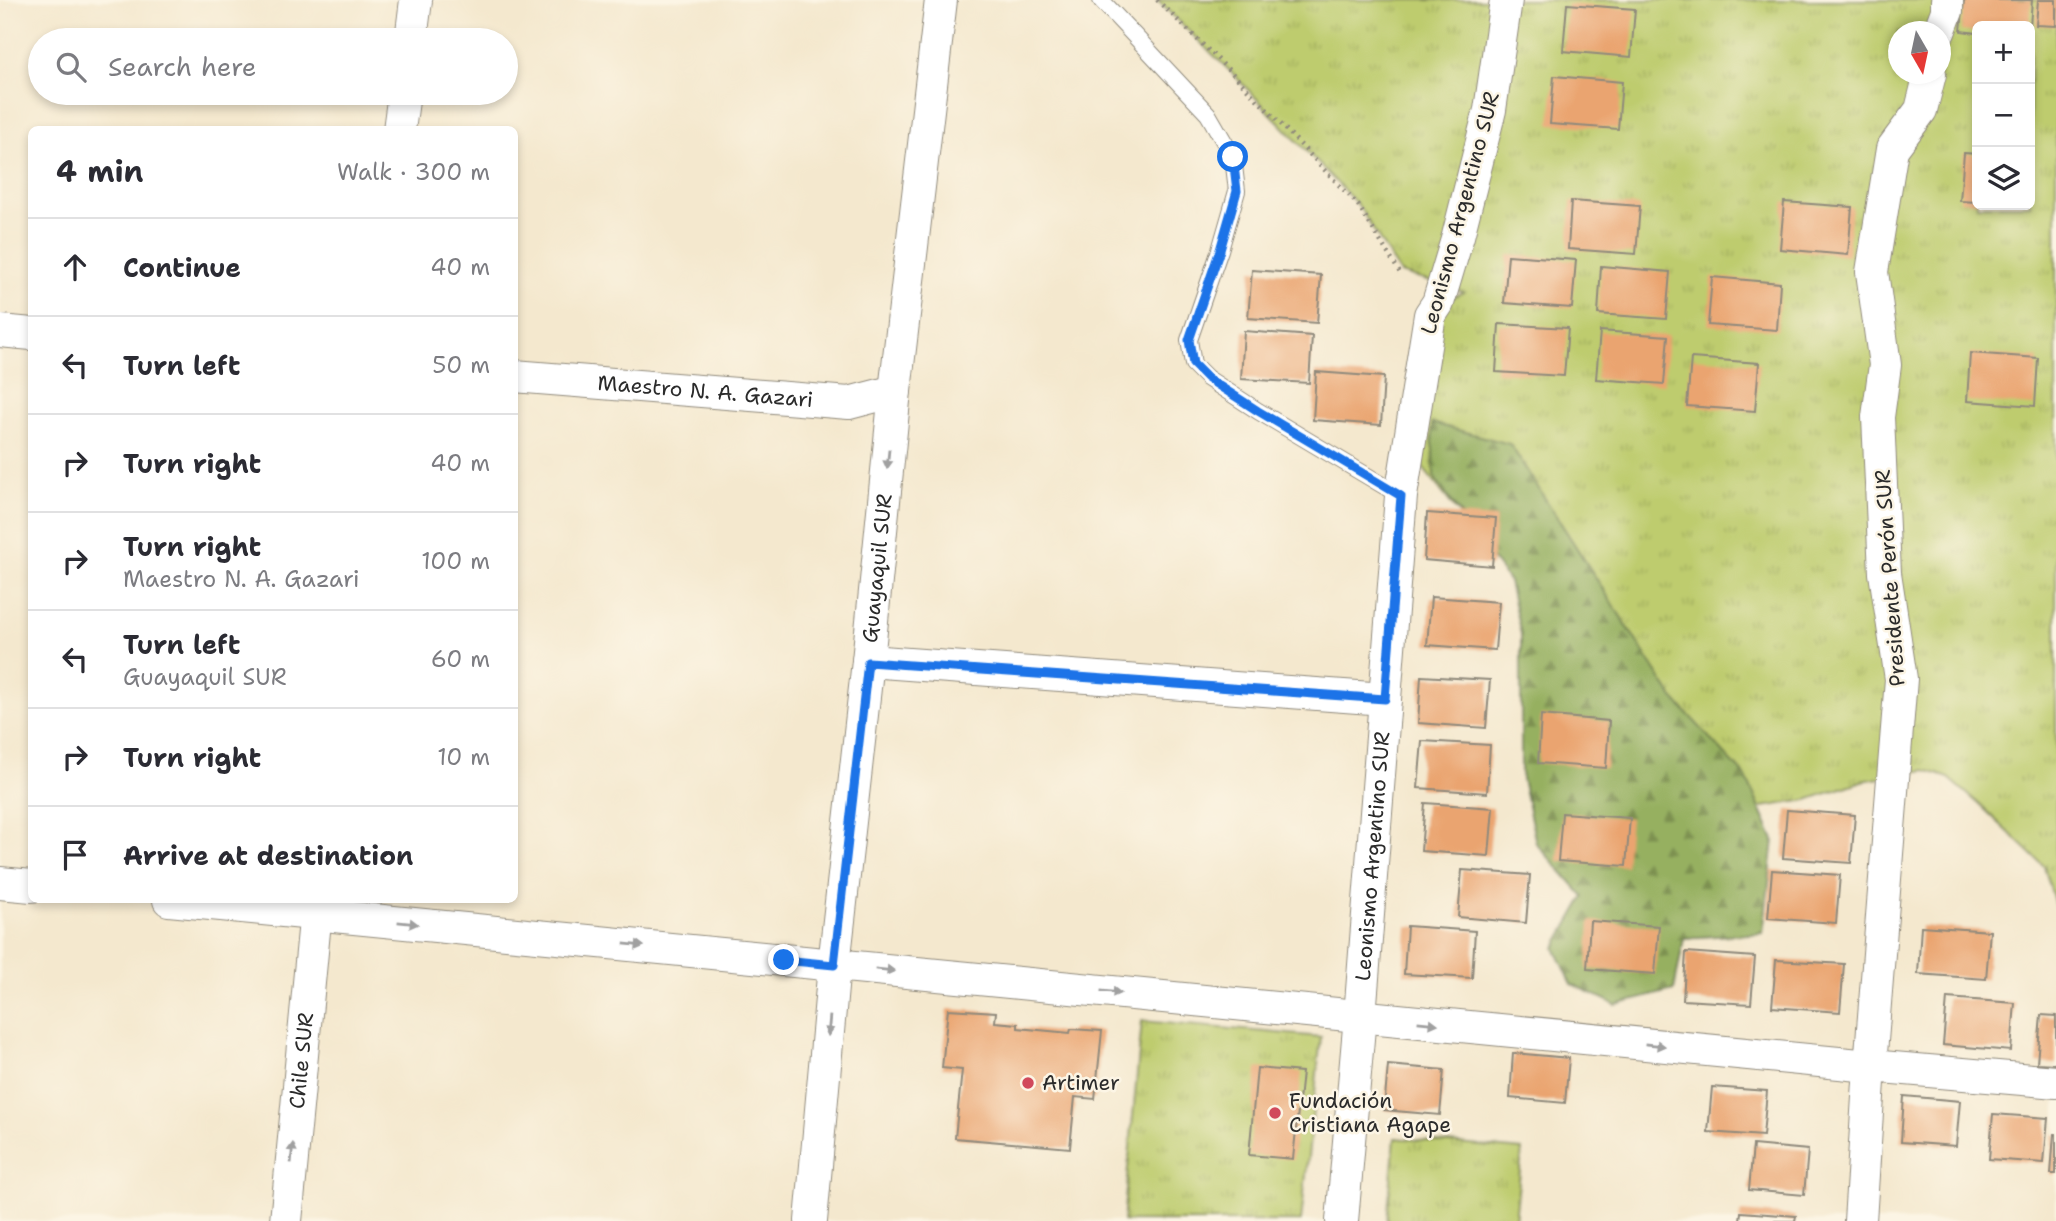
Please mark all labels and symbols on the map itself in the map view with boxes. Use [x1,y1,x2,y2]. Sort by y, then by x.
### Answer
north arrow [1888,21,1951,84]
street label: Leonismo Argentino SUR [1414,89,1506,337]
route start [1217,141,1248,172]
street label: Maestro N. A. Gazari [597,369,814,414]
one-way arrow [883,448,894,470]
street label: Presidente Perón SUR [1868,469,1912,687]
street label: Guayaquil SUR [856,493,899,644]
street label: Leonismo Argentino SUR [1349,731,1396,982]
one-way arrow [397,917,419,928]
one-way arrow [623,940,645,951]
route end [768,944,799,975]
one-way arrow [874,965,896,976]
one-way arrow [1100,987,1122,998]
street label: Chile SUR [283,1011,320,1110]
one-way arrow [823,1015,834,1037]
one-way arrow [1418,1018,1440,1029]
one-way arrow [1644,1040,1666,1051]
place label: Artimer [1042,1069,1120,1097]
marker: Artimer [1020,1075,1036,1091]
place label: Fundación Cristiana Agape [1289,1087,1451,1139]
marker: Fundación Cristiana Agape [1267,1105,1283,1121]
one-way arrow [287,1142,298,1164]

